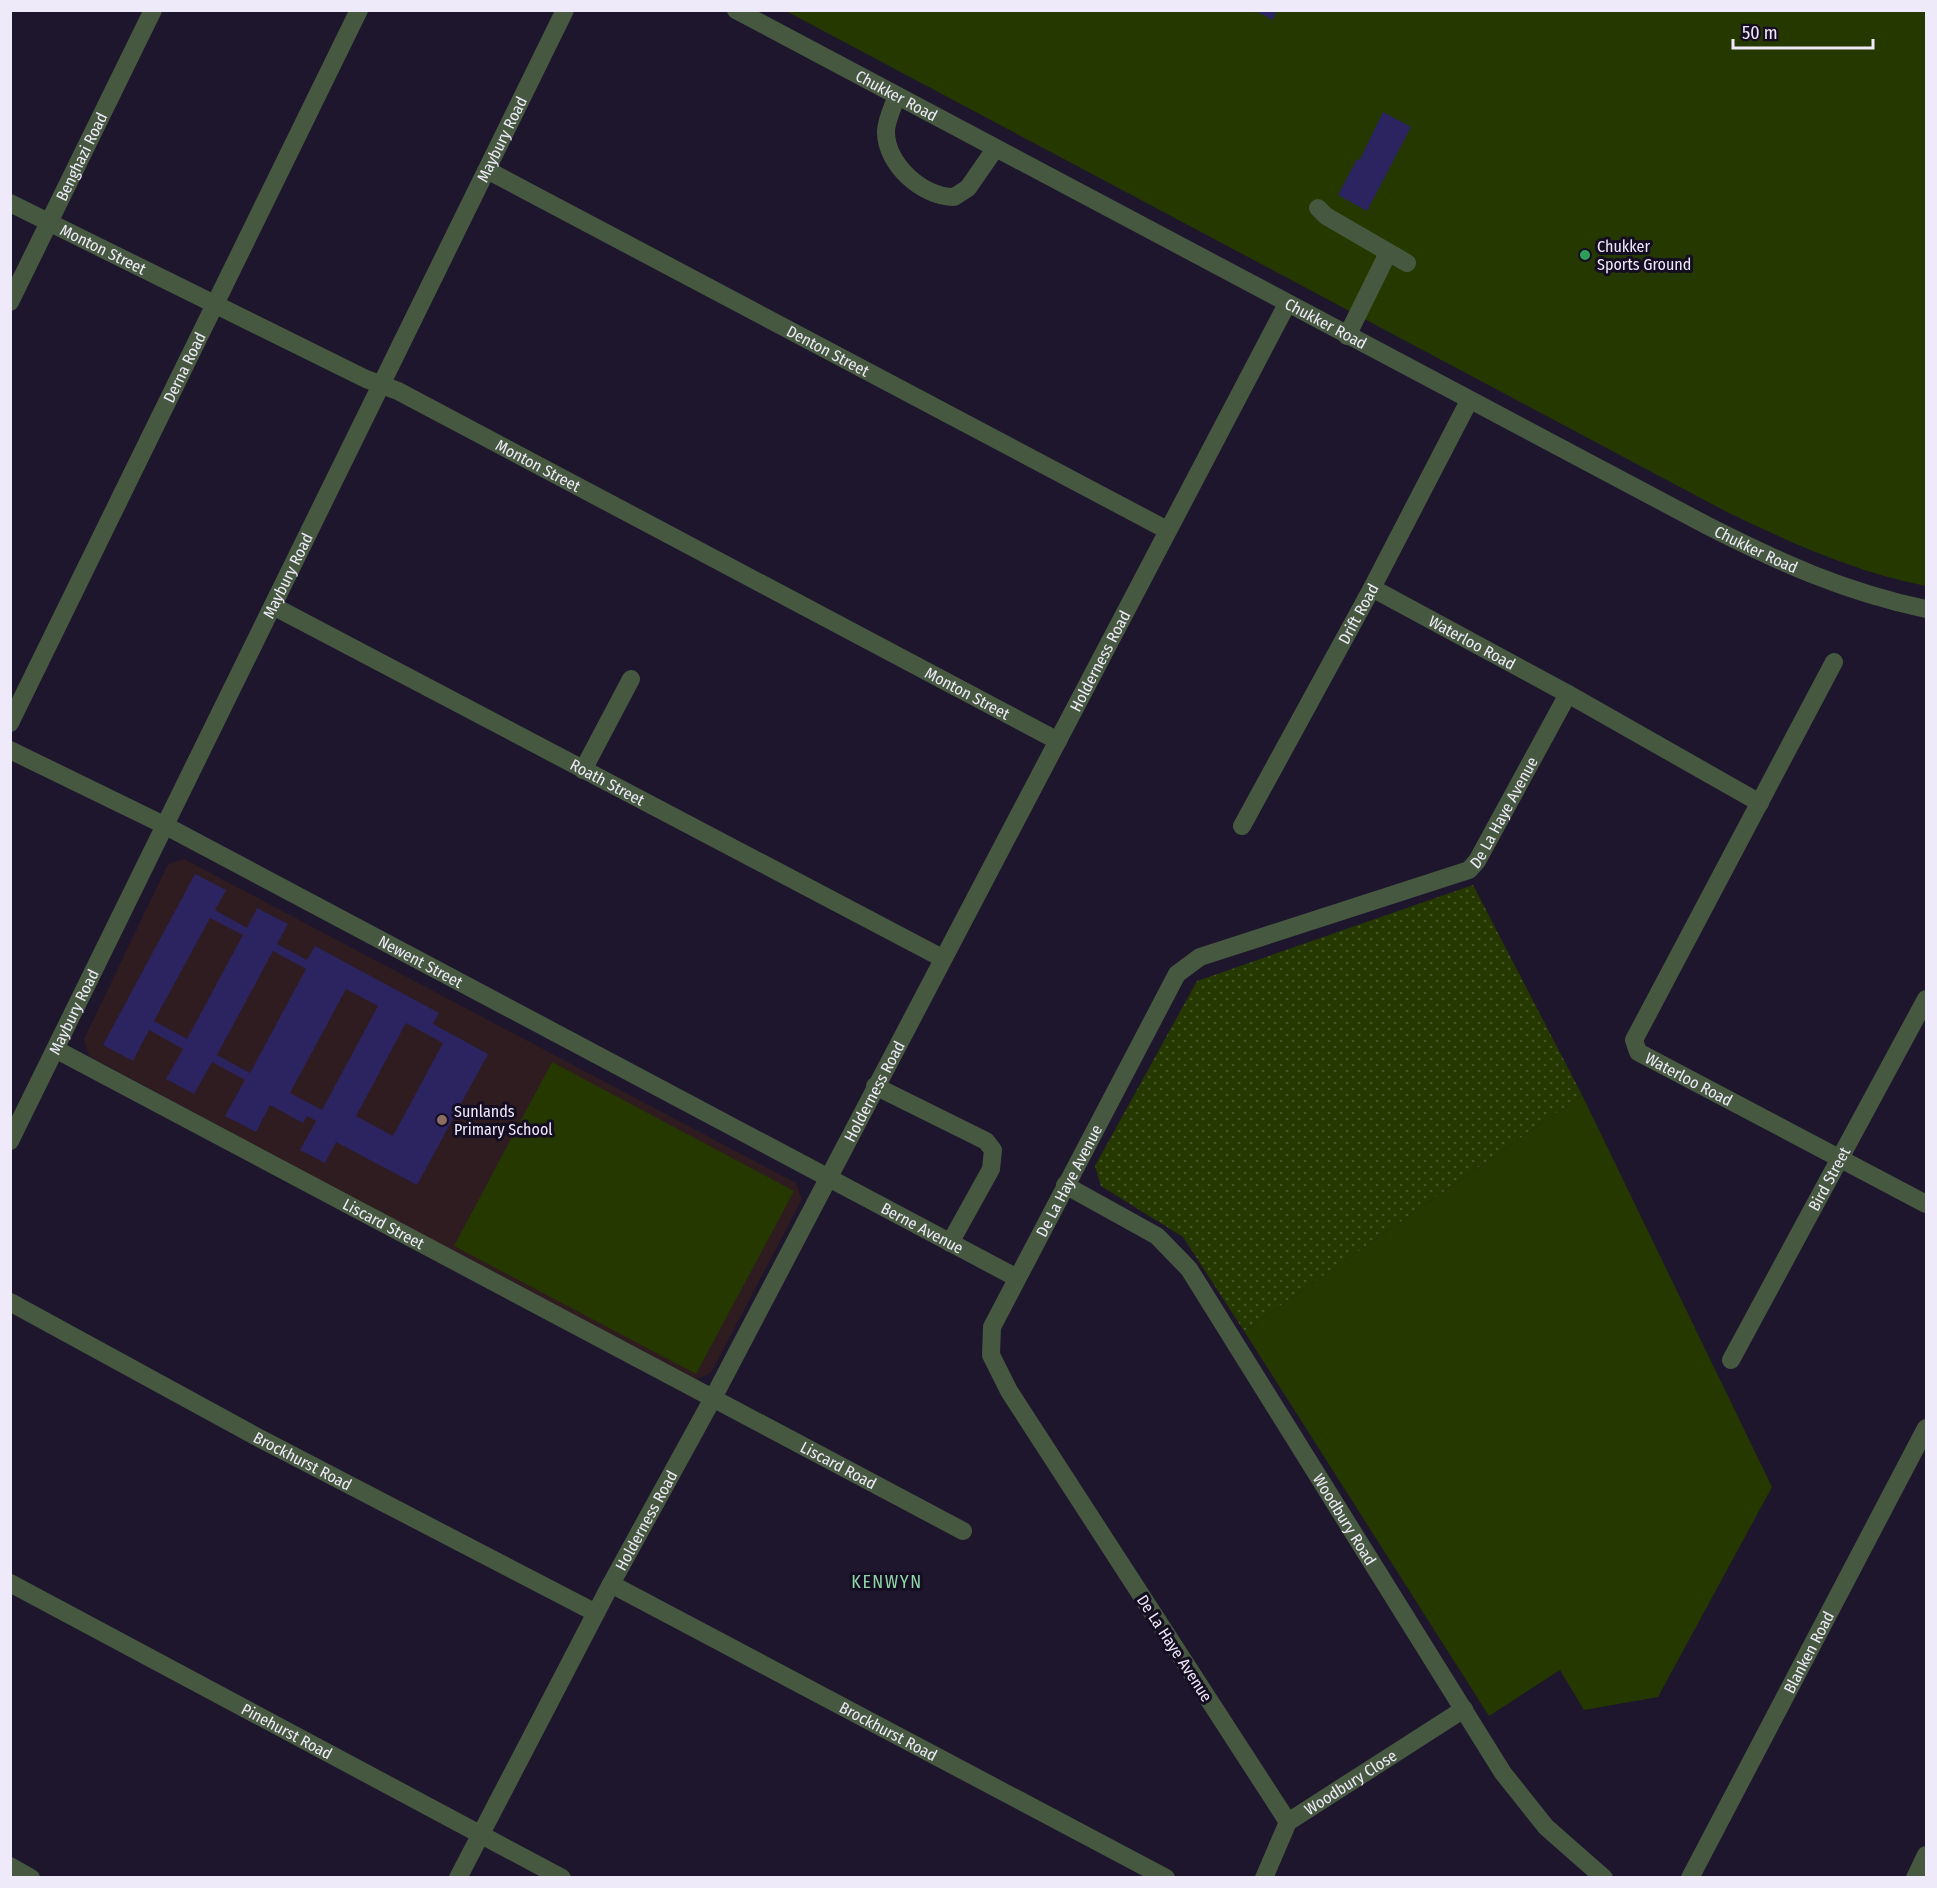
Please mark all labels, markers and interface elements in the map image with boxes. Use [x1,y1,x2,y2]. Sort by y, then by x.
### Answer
scale bar [1733,12,1872,50]
text: 50 m [1742,22,1778,44]
street label: Chukker Road [852,66,941,125]
street label: Maybury Road [473,94,531,185]
street label: Benghazi Road [52,109,111,204]
street label: Monton Street [57,220,150,279]
place label: Chukker Sports Ground [1597,237,1691,274]
marker: Chukker Sports Ground [1578,248,1592,262]
street label: Chukker Road [1282,294,1370,353]
street label: Denton Street [783,321,873,381]
street label: Derna Road [159,329,210,406]
street label: Monton Street [492,436,584,496]
street label: Chukker Road [1711,522,1801,577]
street label: Maybury Road [259,530,317,621]
street label: Drift Road [1334,580,1383,647]
street label: Holderness Road [1066,607,1134,715]
street label: Waterloo Road [1425,612,1519,674]
street label: Monton Street [922,663,1014,724]
street label: De La Haye Avenue [1466,754,1542,872]
street label: Roath Street [567,755,648,810]
street label: Newent Street [375,932,467,992]
street label: Maybury Road [45,966,103,1058]
street label: Holderness Road [840,1038,909,1145]
street label: Waterloo Road [1642,1049,1736,1110]
place label: Sunlands Primary School [454,1102,553,1139]
marker: Sunlands Primary School [435,1113,449,1127]
street label: De La Haye Avenue [1032,1122,1106,1240]
street label: Bird Street [1804,1143,1855,1214]
street label: Liscard Street [340,1195,428,1254]
street label: Berne Avenue [878,1199,967,1258]
street label: Brockhurst Road [250,1428,355,1494]
street label: Liscard Road [797,1438,880,1493]
street label: Holderness Road [611,1467,681,1574]
street label: Woodbury Road [1309,1470,1380,1569]
district label: KENWYN [851,1571,923,1593]
street label: De La Haye Avenue [1133,1591,1216,1705]
street label: Blanken Road [1780,1608,1838,1697]
street label: Brockhurst Road [836,1698,940,1765]
street label: Pinehurst Road [238,1699,335,1763]
street label: Woodbury Close [1301,1746,1400,1819]

